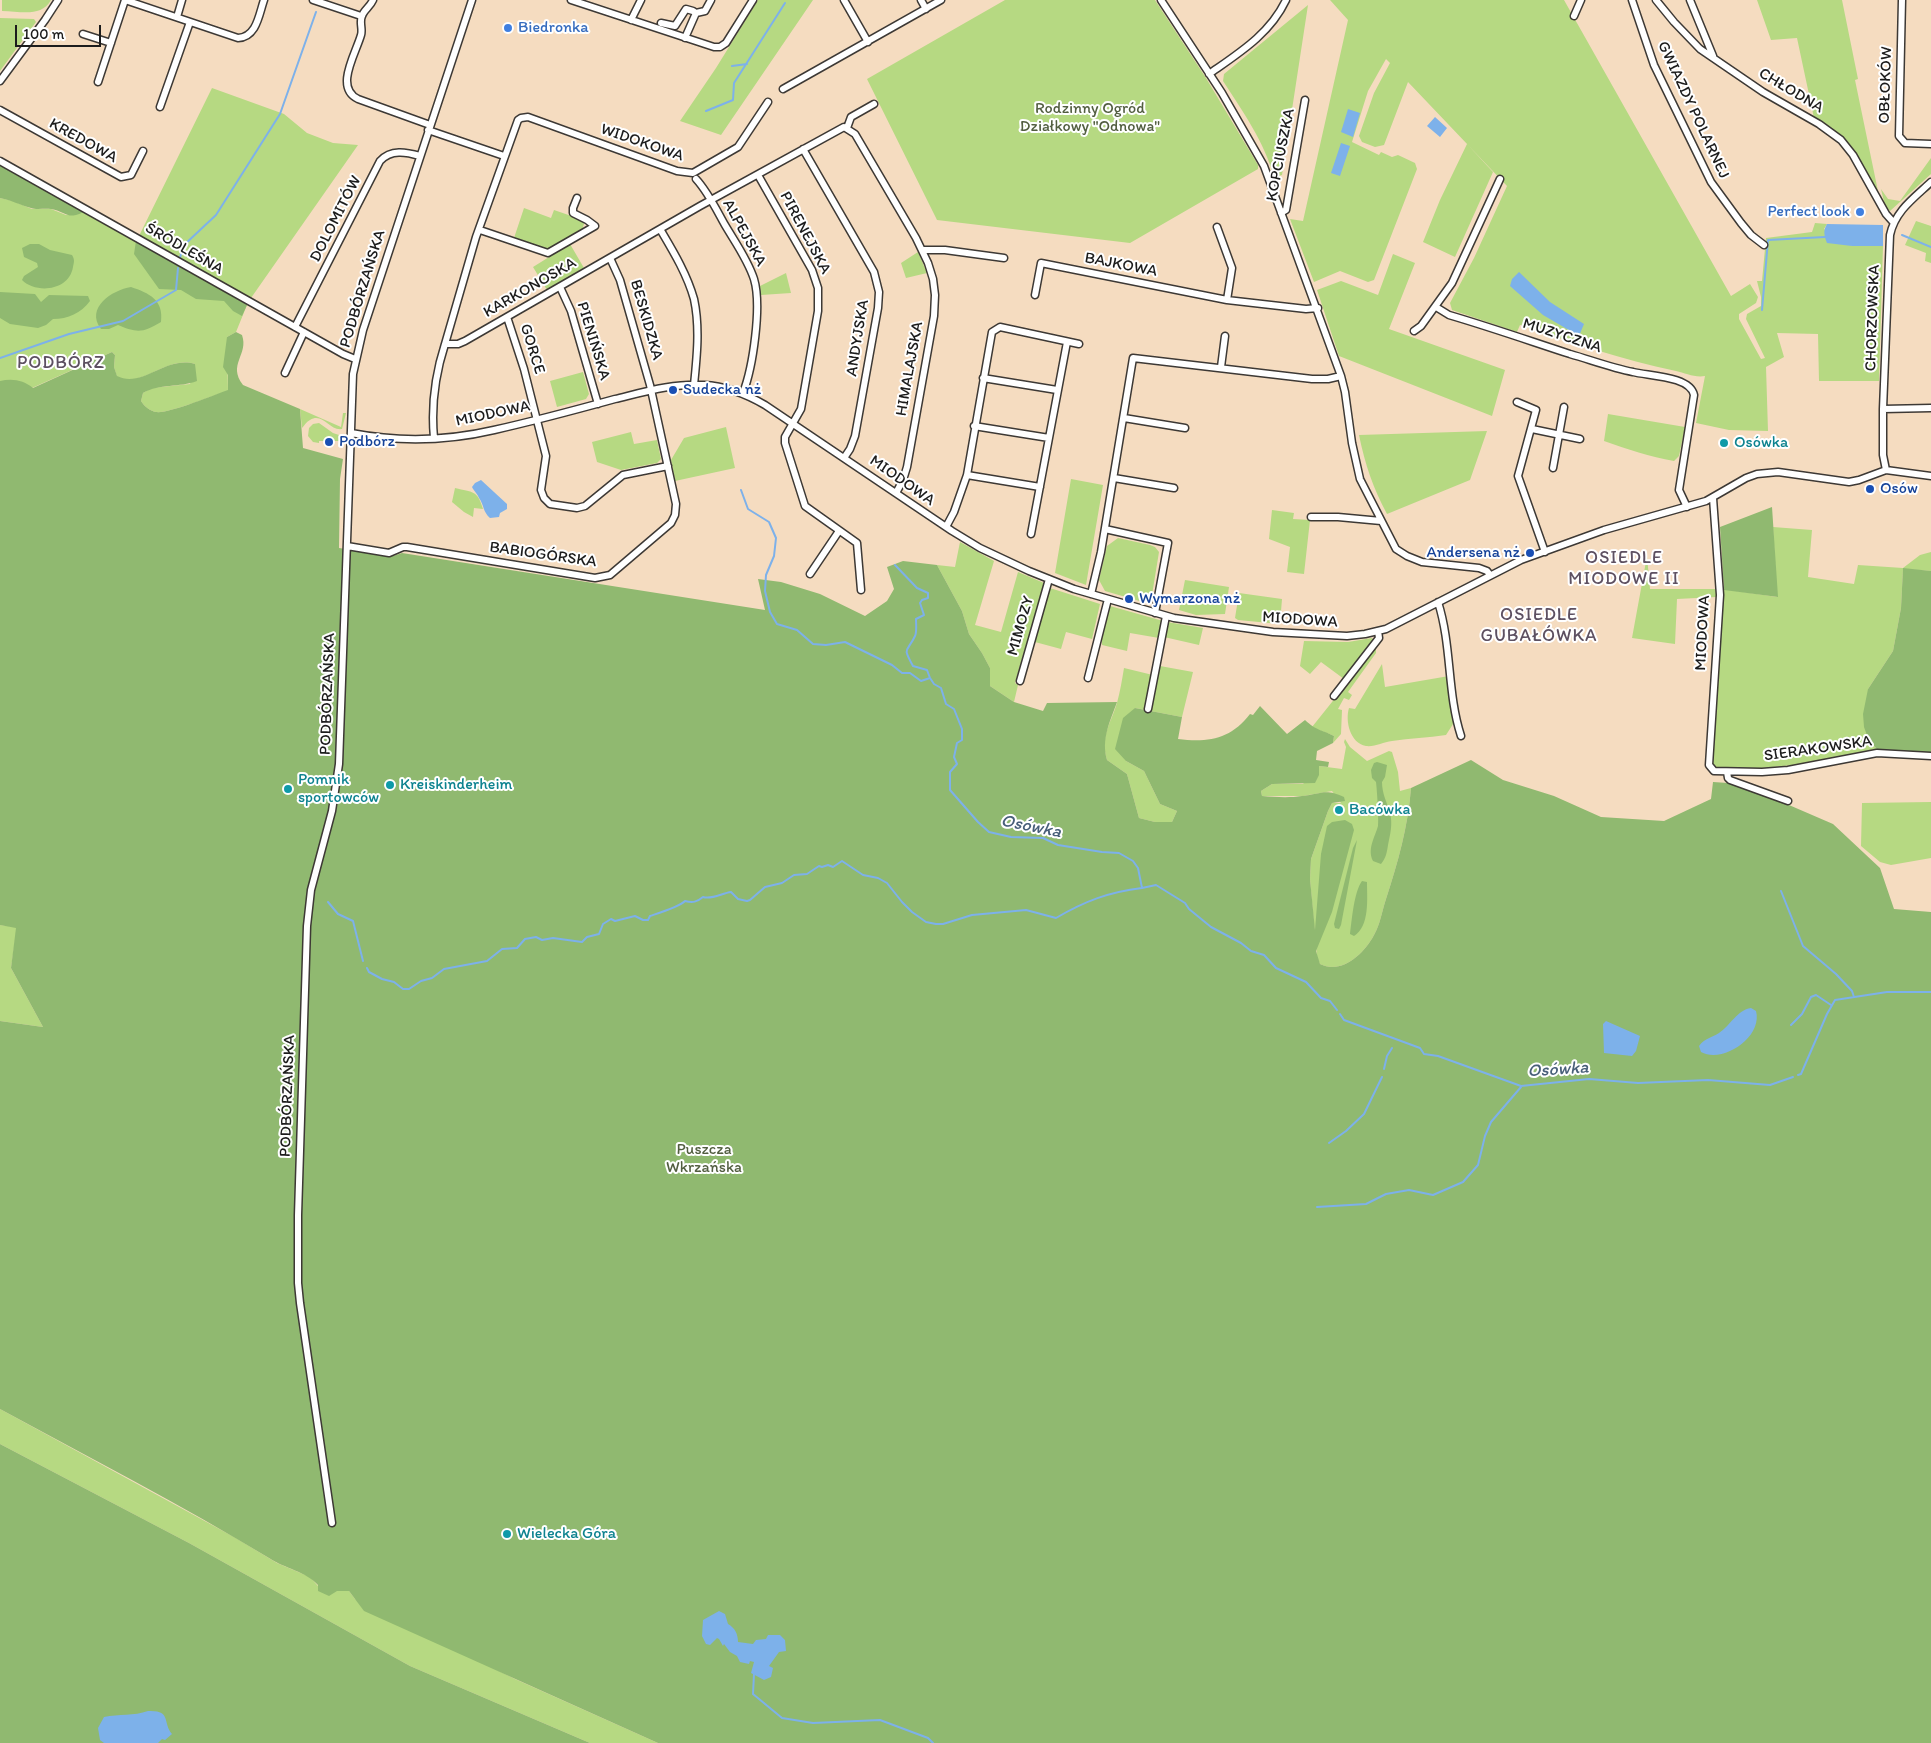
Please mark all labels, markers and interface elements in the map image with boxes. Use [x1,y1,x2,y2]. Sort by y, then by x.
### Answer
scale bar [18,15,104,47]
place label: Biedronka [518,18,589,38]
marker: Biedronka [502,22,514,34]
text: 100 m [23,25,64,43]
street label: GWIAZDY POLARNEJ [1653,38,1733,182]
street label: OBŁOKÓW [1875,46,1897,124]
street label: CHŁODNA [1755,64,1827,118]
park label: Rodzinny Ogród Działkowy "Odnowa" [1020,99,1160,137]
street label: KOPCIUSZKA [1263,107,1299,203]
street label: KREDOWA [46,114,120,168]
street label: WIDOKOWA [598,120,686,166]
street label: DOLOMITÓW [306,173,366,265]
street label: PIRENEJSKA [775,188,835,278]
street label: ALPEJSKA [718,196,770,270]
place label: Perfect look [1768,202,1850,222]
marker: Perfect look [1854,206,1866,218]
street label: ŚRÓDLEŚNA [141,219,227,279]
street label: PODBÓRZAŃSKA [336,228,390,350]
street label: BAJKOWA [1083,249,1159,281]
street label: KARKONOSKA [480,254,580,322]
street label: CHORZOWSKA [1862,264,1884,372]
street label: BESKIDZKA [625,278,667,362]
street label: ANDYJSKA [842,298,874,378]
street label: PIENIŃSKA [572,299,614,383]
street label: MUZYCZNA [1520,314,1604,358]
street label: HIMALAJSKA [892,320,928,418]
street label: GORCE [515,321,549,377]
district label: PODBÓRZ [16,352,106,374]
place label: Sudecka nż [683,380,761,400]
marker: Sudecka nż [667,384,679,396]
street label: MIODOWA [454,397,532,431]
place label: Podbórz [339,432,395,452]
place label: Osówka [1734,433,1788,453]
marker: Podbórz [323,436,335,448]
marker: Osówka [1718,437,1730,449]
street label: MIODOWA [865,451,939,511]
place label: Osów [1880,479,1918,499]
marker: Osów [1864,483,1876,495]
street label: BABIOGÓRSKA [488,538,598,572]
place label: Andersena nż [1427,543,1520,563]
marker: Andersena nż [1524,547,1536,559]
district label: OSIEDLE MIODOWE II [1568,547,1680,590]
place label: Wymarzona nż [1139,589,1240,609]
marker: Wymarzona nż [1123,593,1135,605]
street label: MIMOZY [1003,594,1039,658]
street label: MIODOWA [1691,595,1715,671]
district label: OSIEDLE GUBAŁÓWKA [1479,604,1599,646]
street label: MIODOWA [1262,608,1338,632]
street label: PODBÓRZAŃSKA [316,633,340,755]
street label: SIERAKOWSKA [1763,732,1873,766]
place label: Pomnik sportowców [298,770,379,808]
place label: Kreiskinderheim [400,775,512,795]
marker: Kreiskinderheim [384,779,396,791]
marker: Pomnik sportowców [282,783,294,795]
place label: Bacówka [1349,800,1410,820]
marker: Bacówka [1333,804,1345,816]
water label: Osówka [999,811,1063,843]
street label: PODBÓRZAŃSKA [276,1035,300,1157]
water label: Osówka [1527,1057,1589,1083]
park label: Puszcza Wkrzańska [666,1140,742,1178]
place label: Wielecka Góra [517,1524,616,1544]
marker: Wielecka Góra [501,1528,513,1540]

